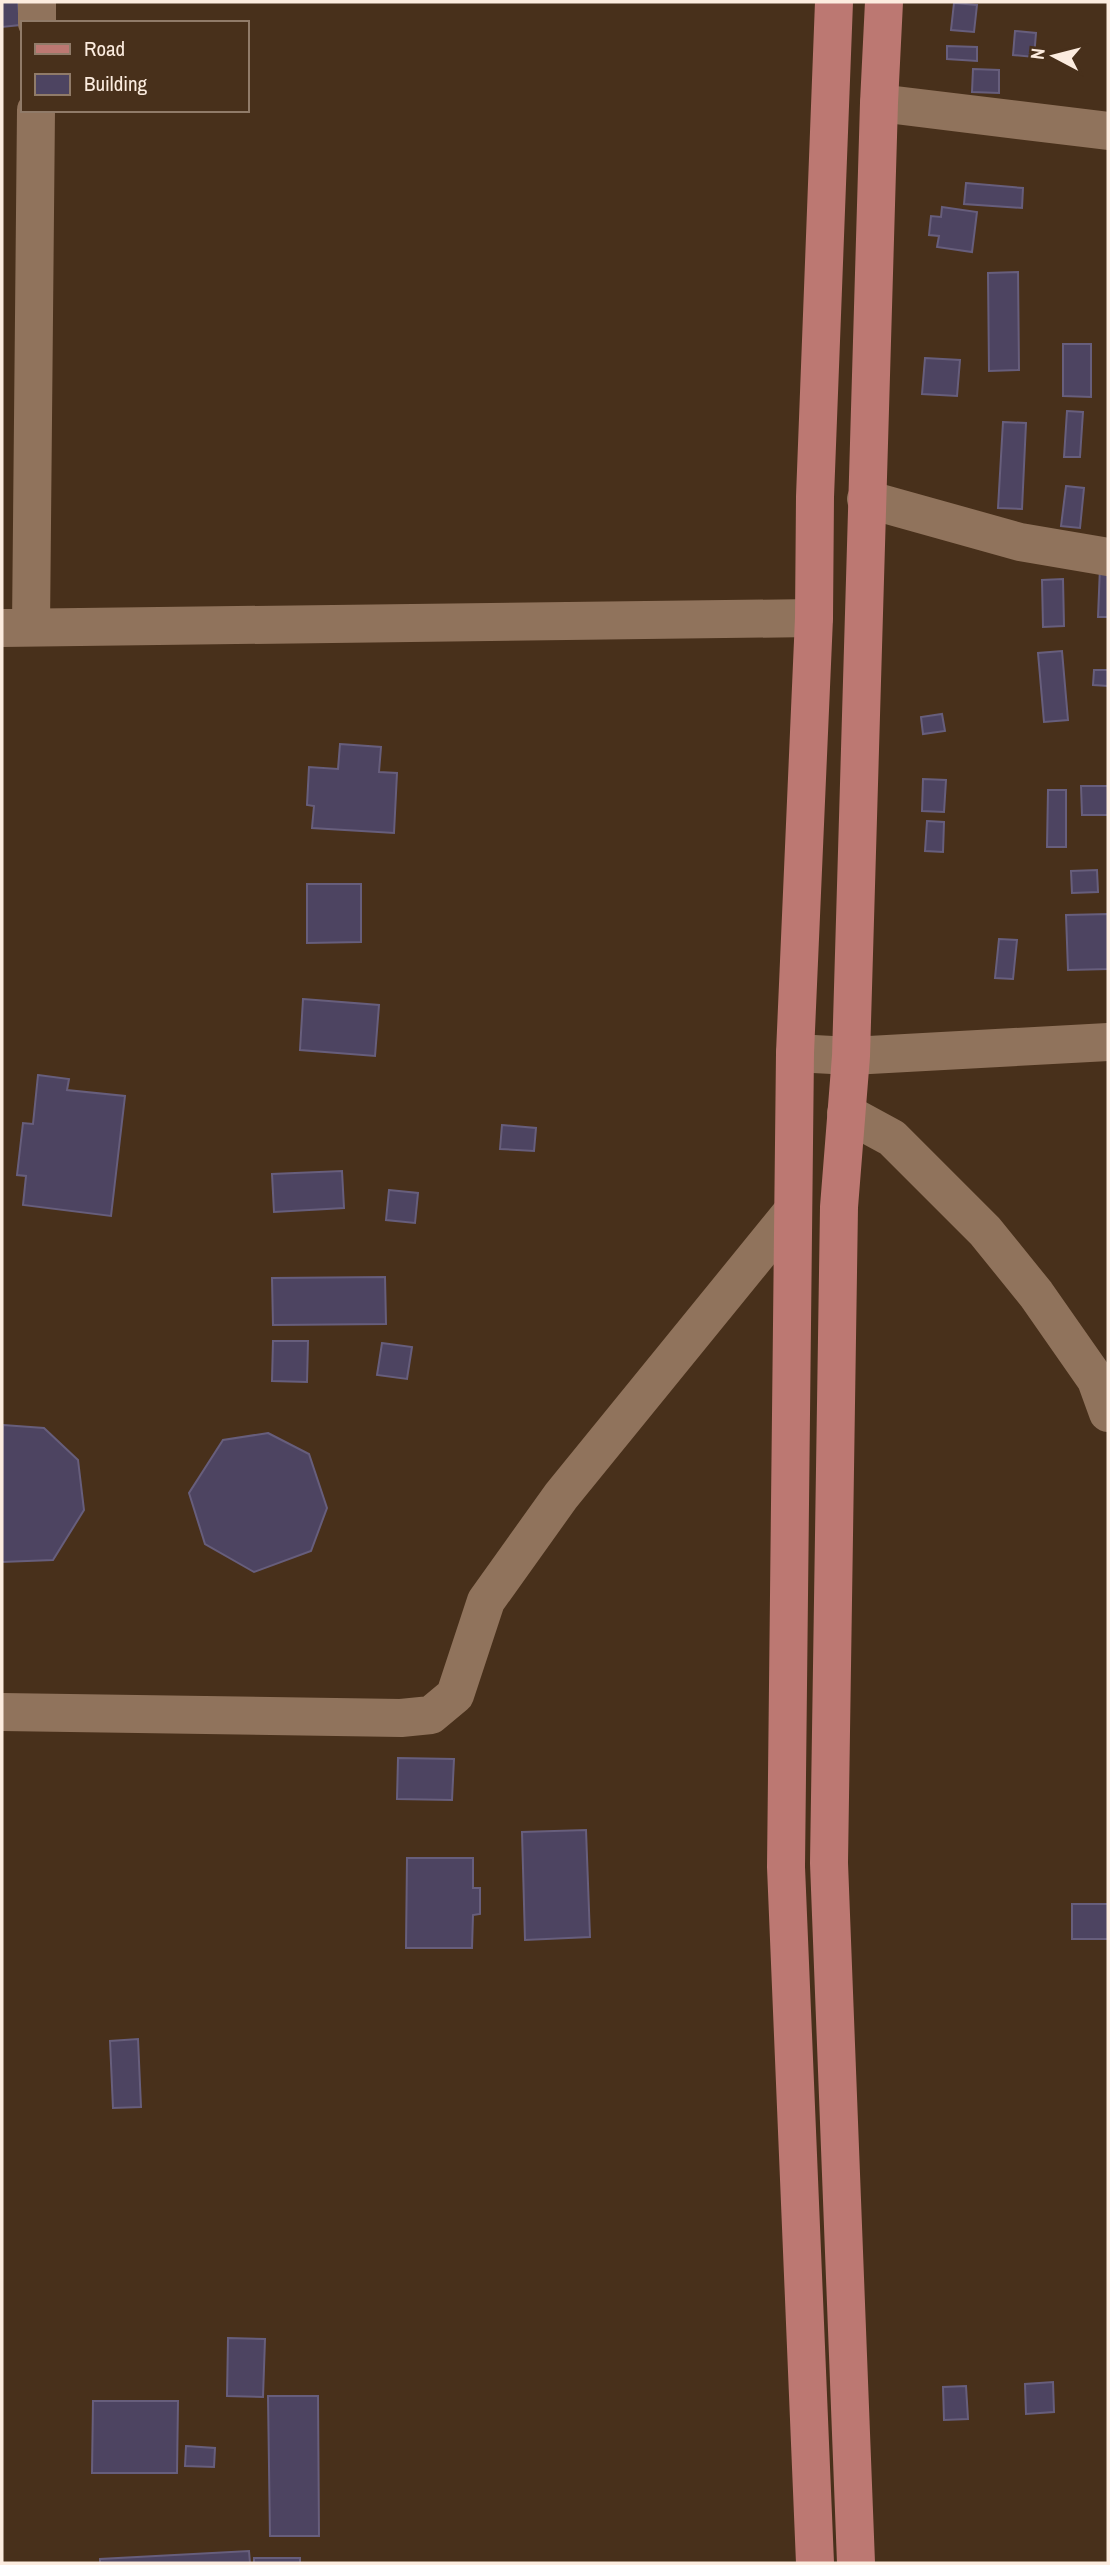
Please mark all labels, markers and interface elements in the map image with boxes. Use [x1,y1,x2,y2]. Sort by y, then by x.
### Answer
legend [21,21,248,112]
north arrow [1019,21,1089,91]
text: Road [84,34,125,63]
text: N [1024,47,1051,61]
text: Building [84,69,148,98]

